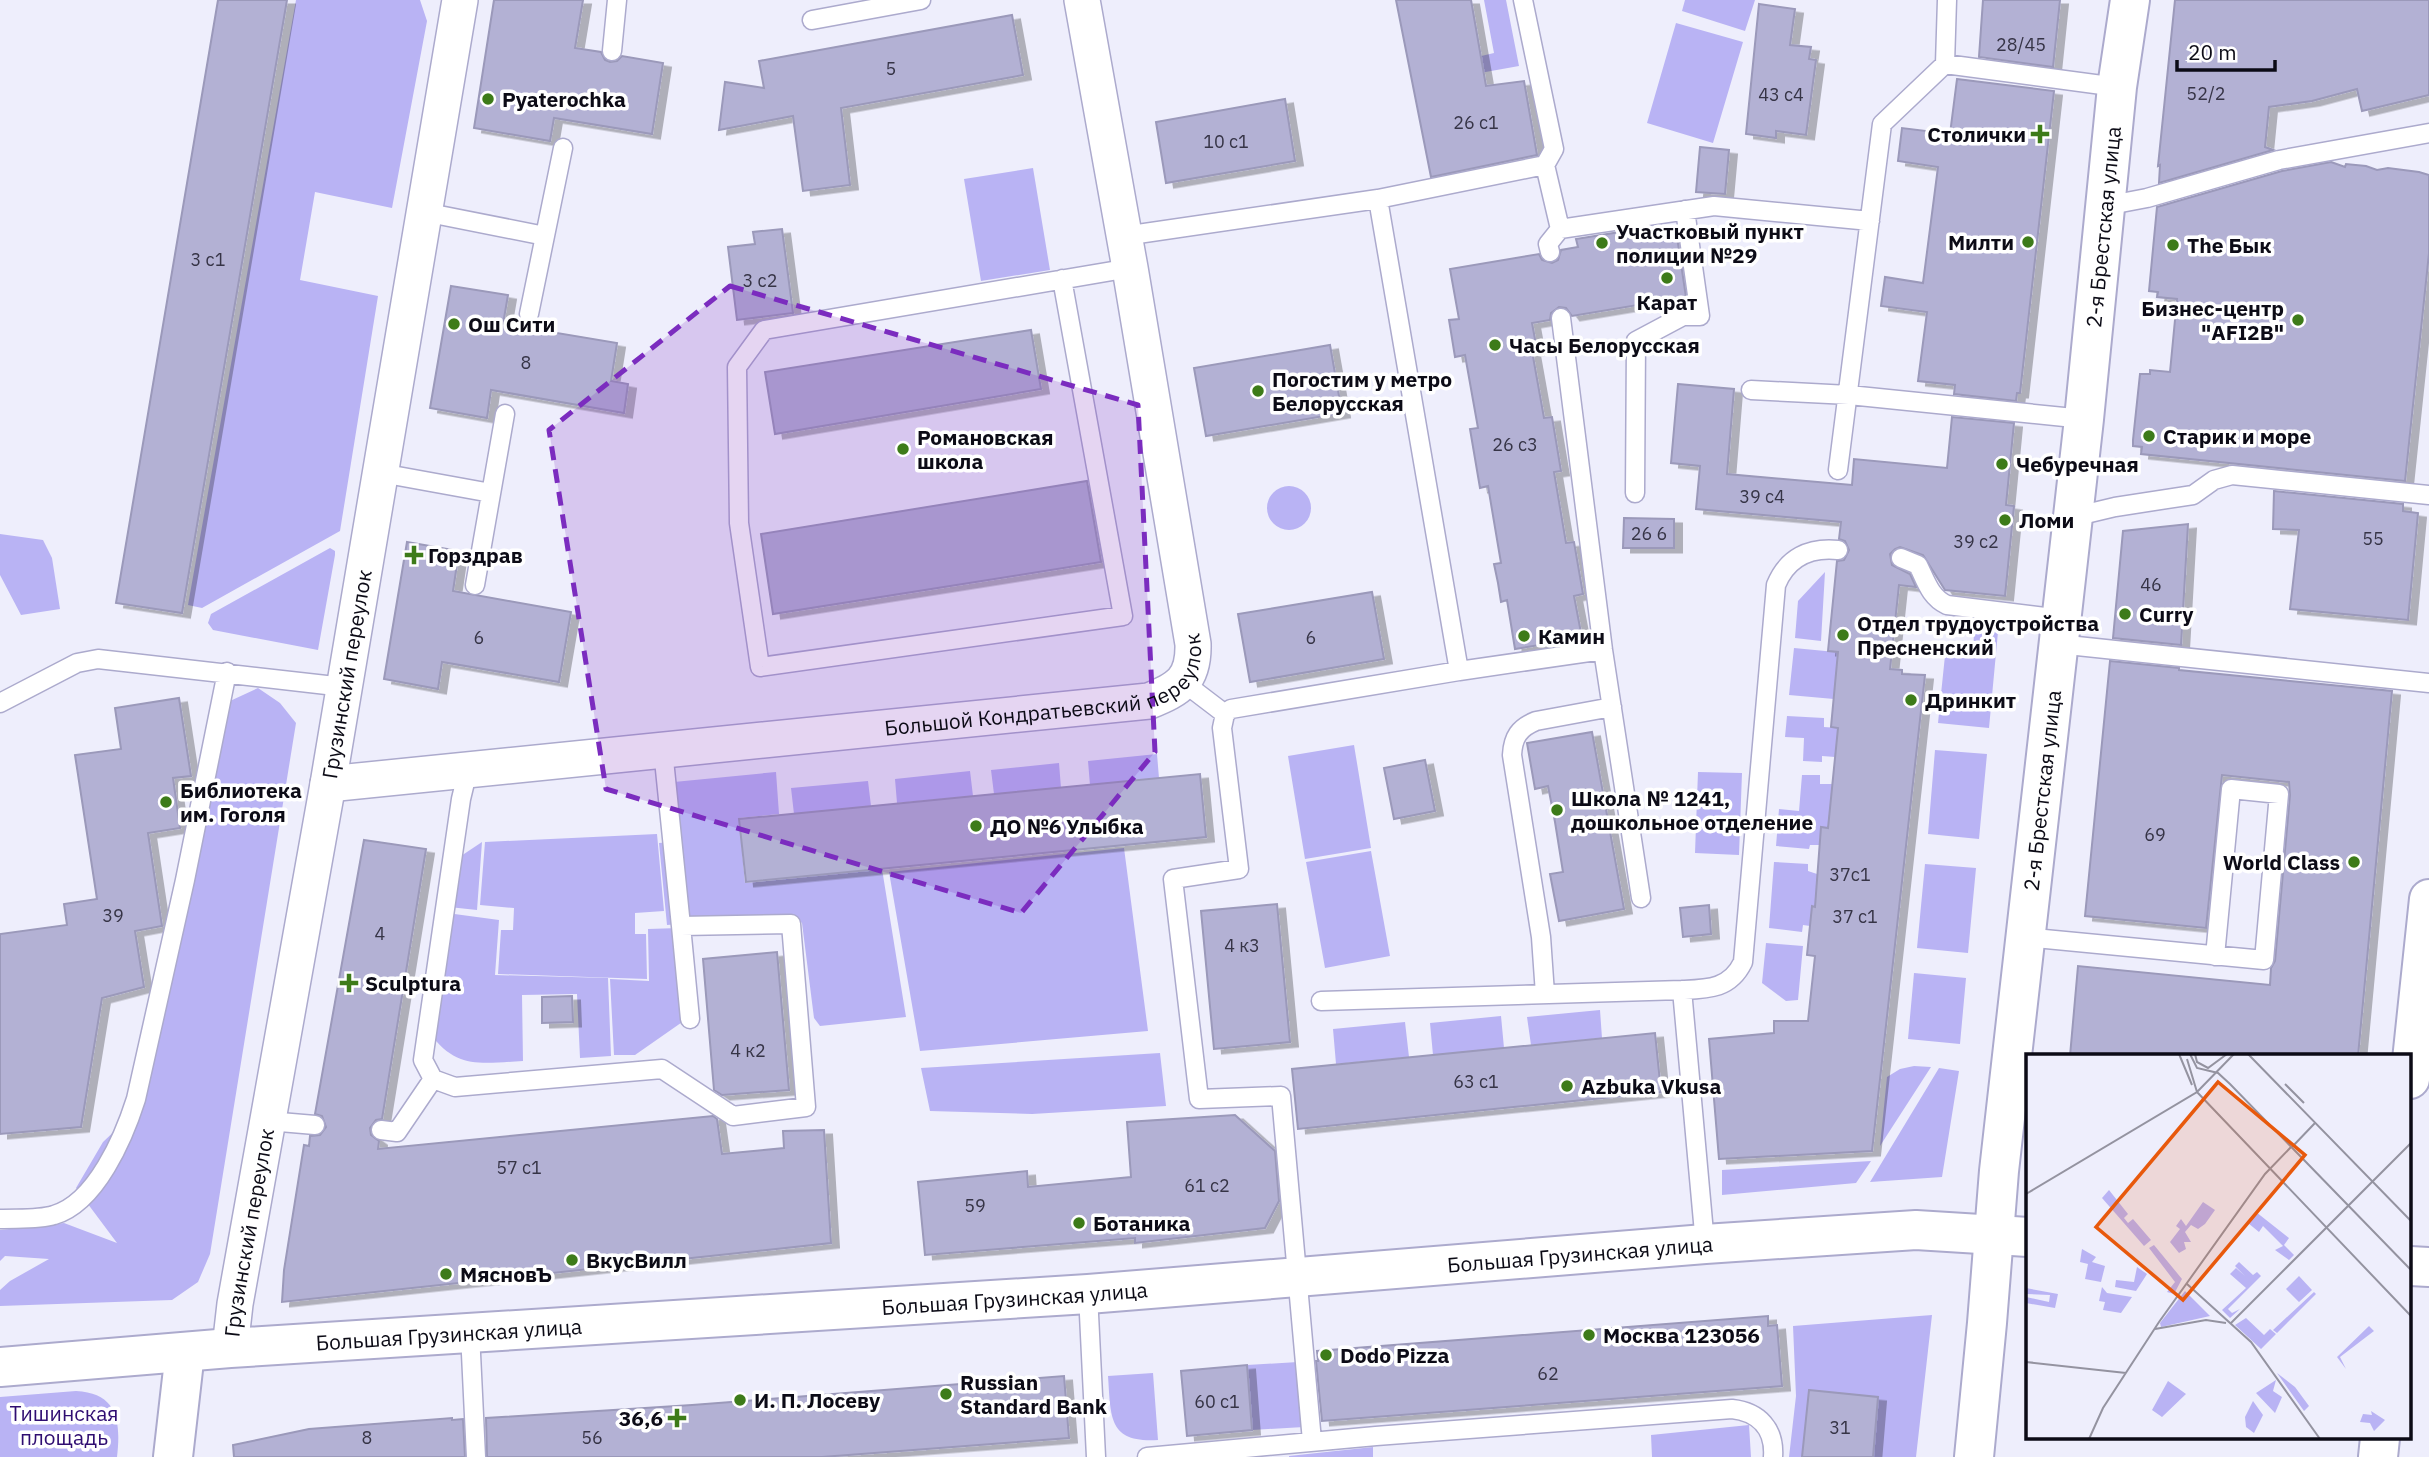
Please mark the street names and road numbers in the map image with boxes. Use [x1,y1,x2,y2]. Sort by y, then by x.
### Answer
street label: 2-я Брестская улица [2079,125,2127,329]
street label: Грузинский переулок [315,568,378,781]
street label: Большой Кондратьевский переулок [883,631,1207,742]
street label: 2-я Брестская улица [2017,689,2067,893]
street label: Грузинский переулок [217,1126,280,1338]
street label: Большая Грузинская улица [1446,1230,1714,1279]
street label: Большая Грузинская улица [881,1275,1149,1321]
street label: Большая Грузинская улица [315,1312,583,1357]

